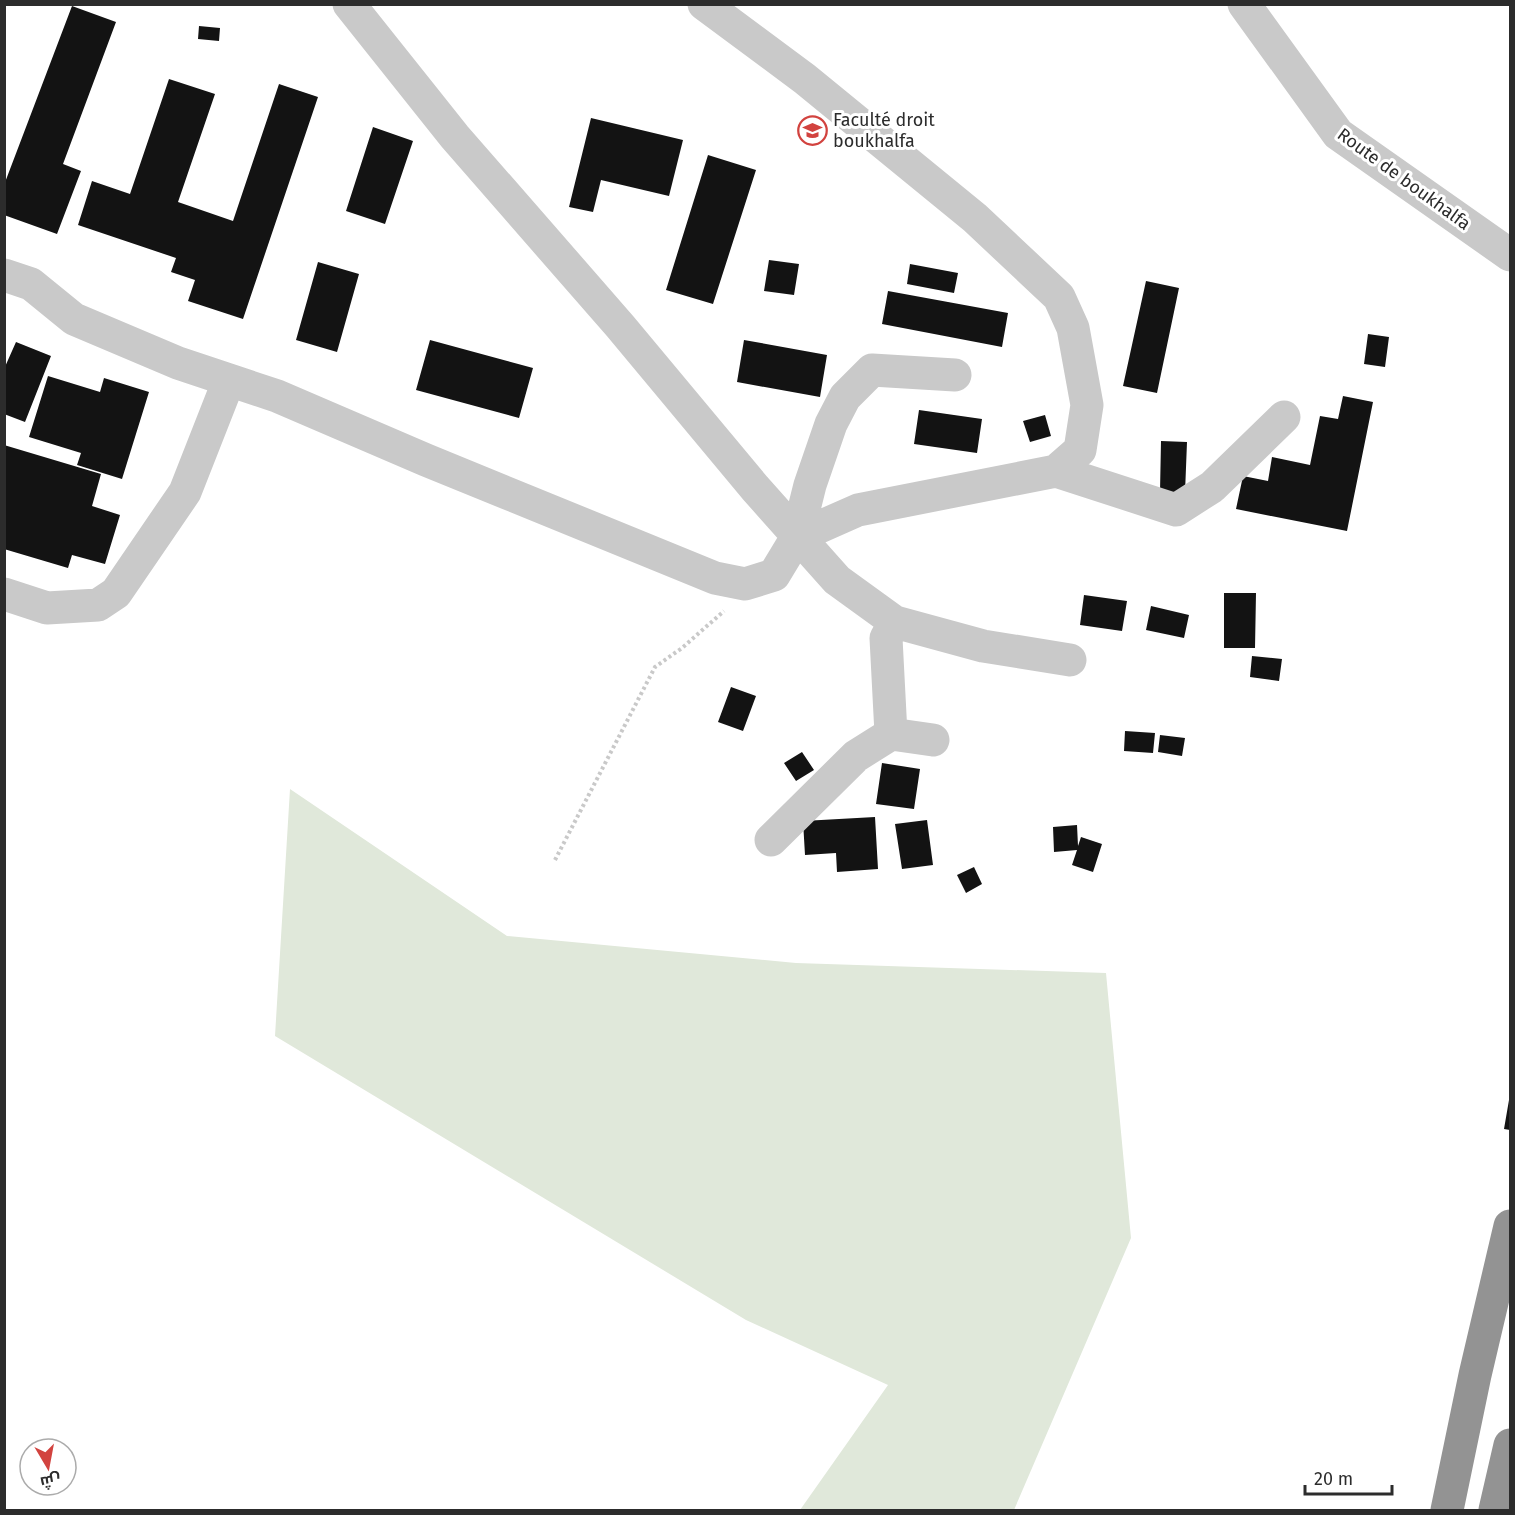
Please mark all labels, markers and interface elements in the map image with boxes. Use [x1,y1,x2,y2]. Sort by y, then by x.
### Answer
place label: Faculté droit boukhalfa [833,109,935,152]
school or university icon: Faculté droit boukhalfa [796,114,828,146]
street label: Route de boukhalfa [1333,123,1475,235]
north arrow [18,1437,78,1497]
scale bar [1305,1458,1392,1496]
text: 20 m [1314,1468,1353,1490]
text: ش [39,1470,62,1492]

